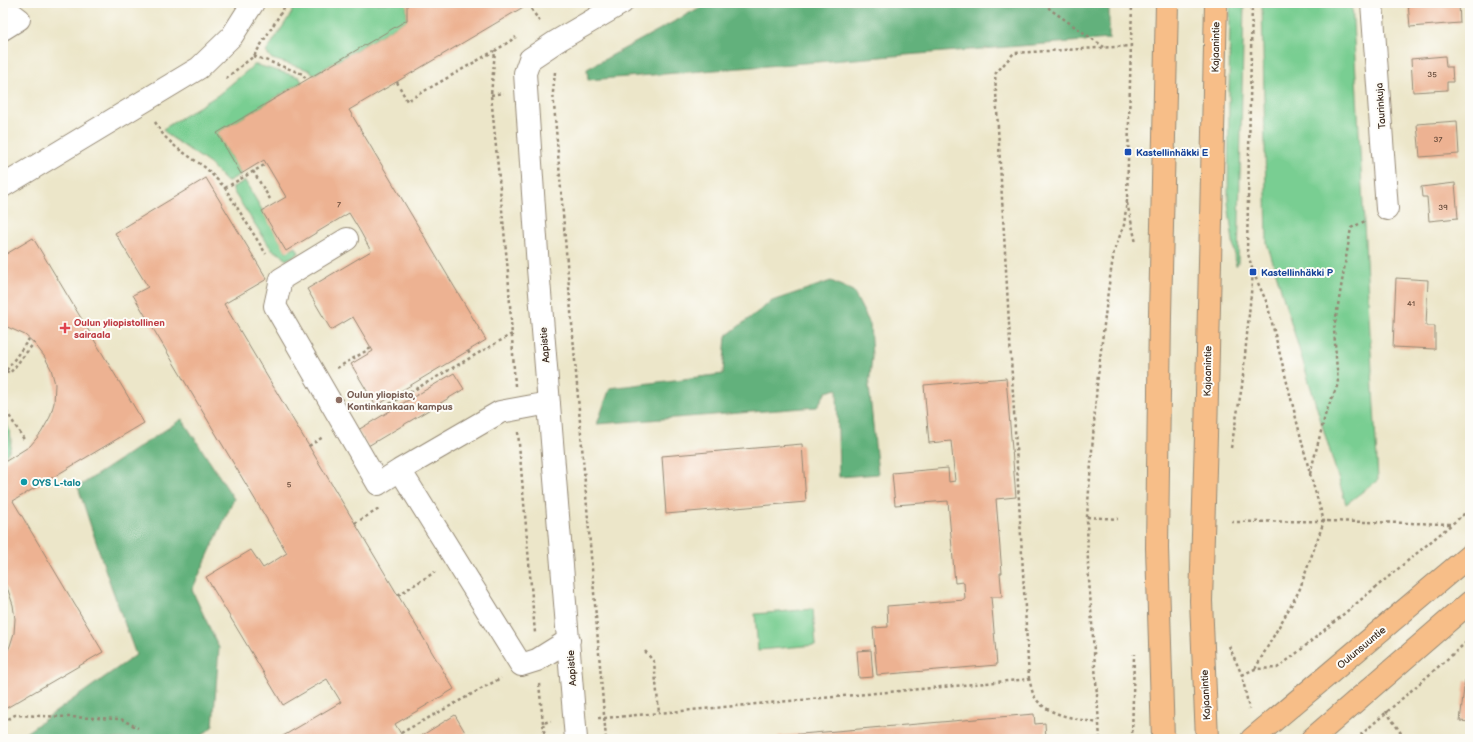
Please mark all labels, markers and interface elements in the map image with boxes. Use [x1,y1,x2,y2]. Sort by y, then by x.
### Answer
street label: Kajaanintie [1210,22,1222,72]
house number: 35 [1427,70,1437,79]
street label: Taurinkuja [1373,82,1389,129]
house number: 37 [1434,135,1442,144]
marker: Kastellinhäkki E [1123,147,1133,157]
place label: Kastellinhäkki E [1136,147,1209,159]
house number: 7 [337,200,341,209]
house number: 39 [1438,203,1448,212]
marker: Kastellinhäkki P [1248,267,1258,277]
place label: Kastellinhäkki P [1261,267,1334,279]
house number: 41 [1407,299,1415,308]
place label: Oulun yliopistollinen sairaala [74,317,165,341]
marker: Oulun yliopistollinen sairaala [59,322,71,334]
street label: Aapistie [537,326,553,363]
street label: Kajaanintie [1202,346,1214,396]
place label: Oulun yliopisto, Kontinkankaan kampus [347,389,453,413]
marker: Oulun yliopisto, Kontinkankaan kampus [334,395,344,405]
marker: OYS L-talo [19,477,29,487]
place label: OYS L-talo [32,477,81,489]
house number: 5 [287,480,292,489]
street label: Oulunsuuntie [1335,624,1388,672]
street label: Aapistie [565,649,579,686]
street label: Kajaanintie [1199,669,1213,721]

